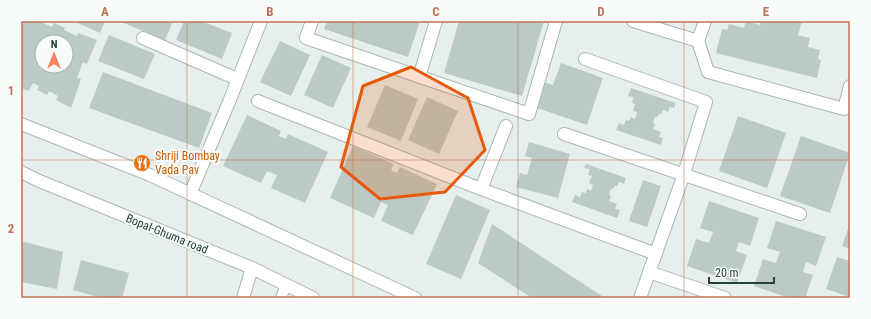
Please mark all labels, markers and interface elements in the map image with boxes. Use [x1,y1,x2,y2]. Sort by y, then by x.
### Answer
text: A [101,4,109,19]
text: B [266,4,274,19]
text: C [432,4,440,19]
text: D [597,4,605,19]
text: E [763,4,770,19]
north arrow [34,34,74,74]
text: N [51,38,58,51]
text: 1 [8,83,14,98]
place label: Shriji Bombay Vada Pav [155,149,220,177]
restaurant icon: Shriji Bombay Vada Pav [132,153,152,173]
street label: Bopal-Ghuma road [124,211,210,257]
text: 2 [8,221,15,236]
scale bar [709,259,774,285]
text: 20 m [715,266,739,280]

